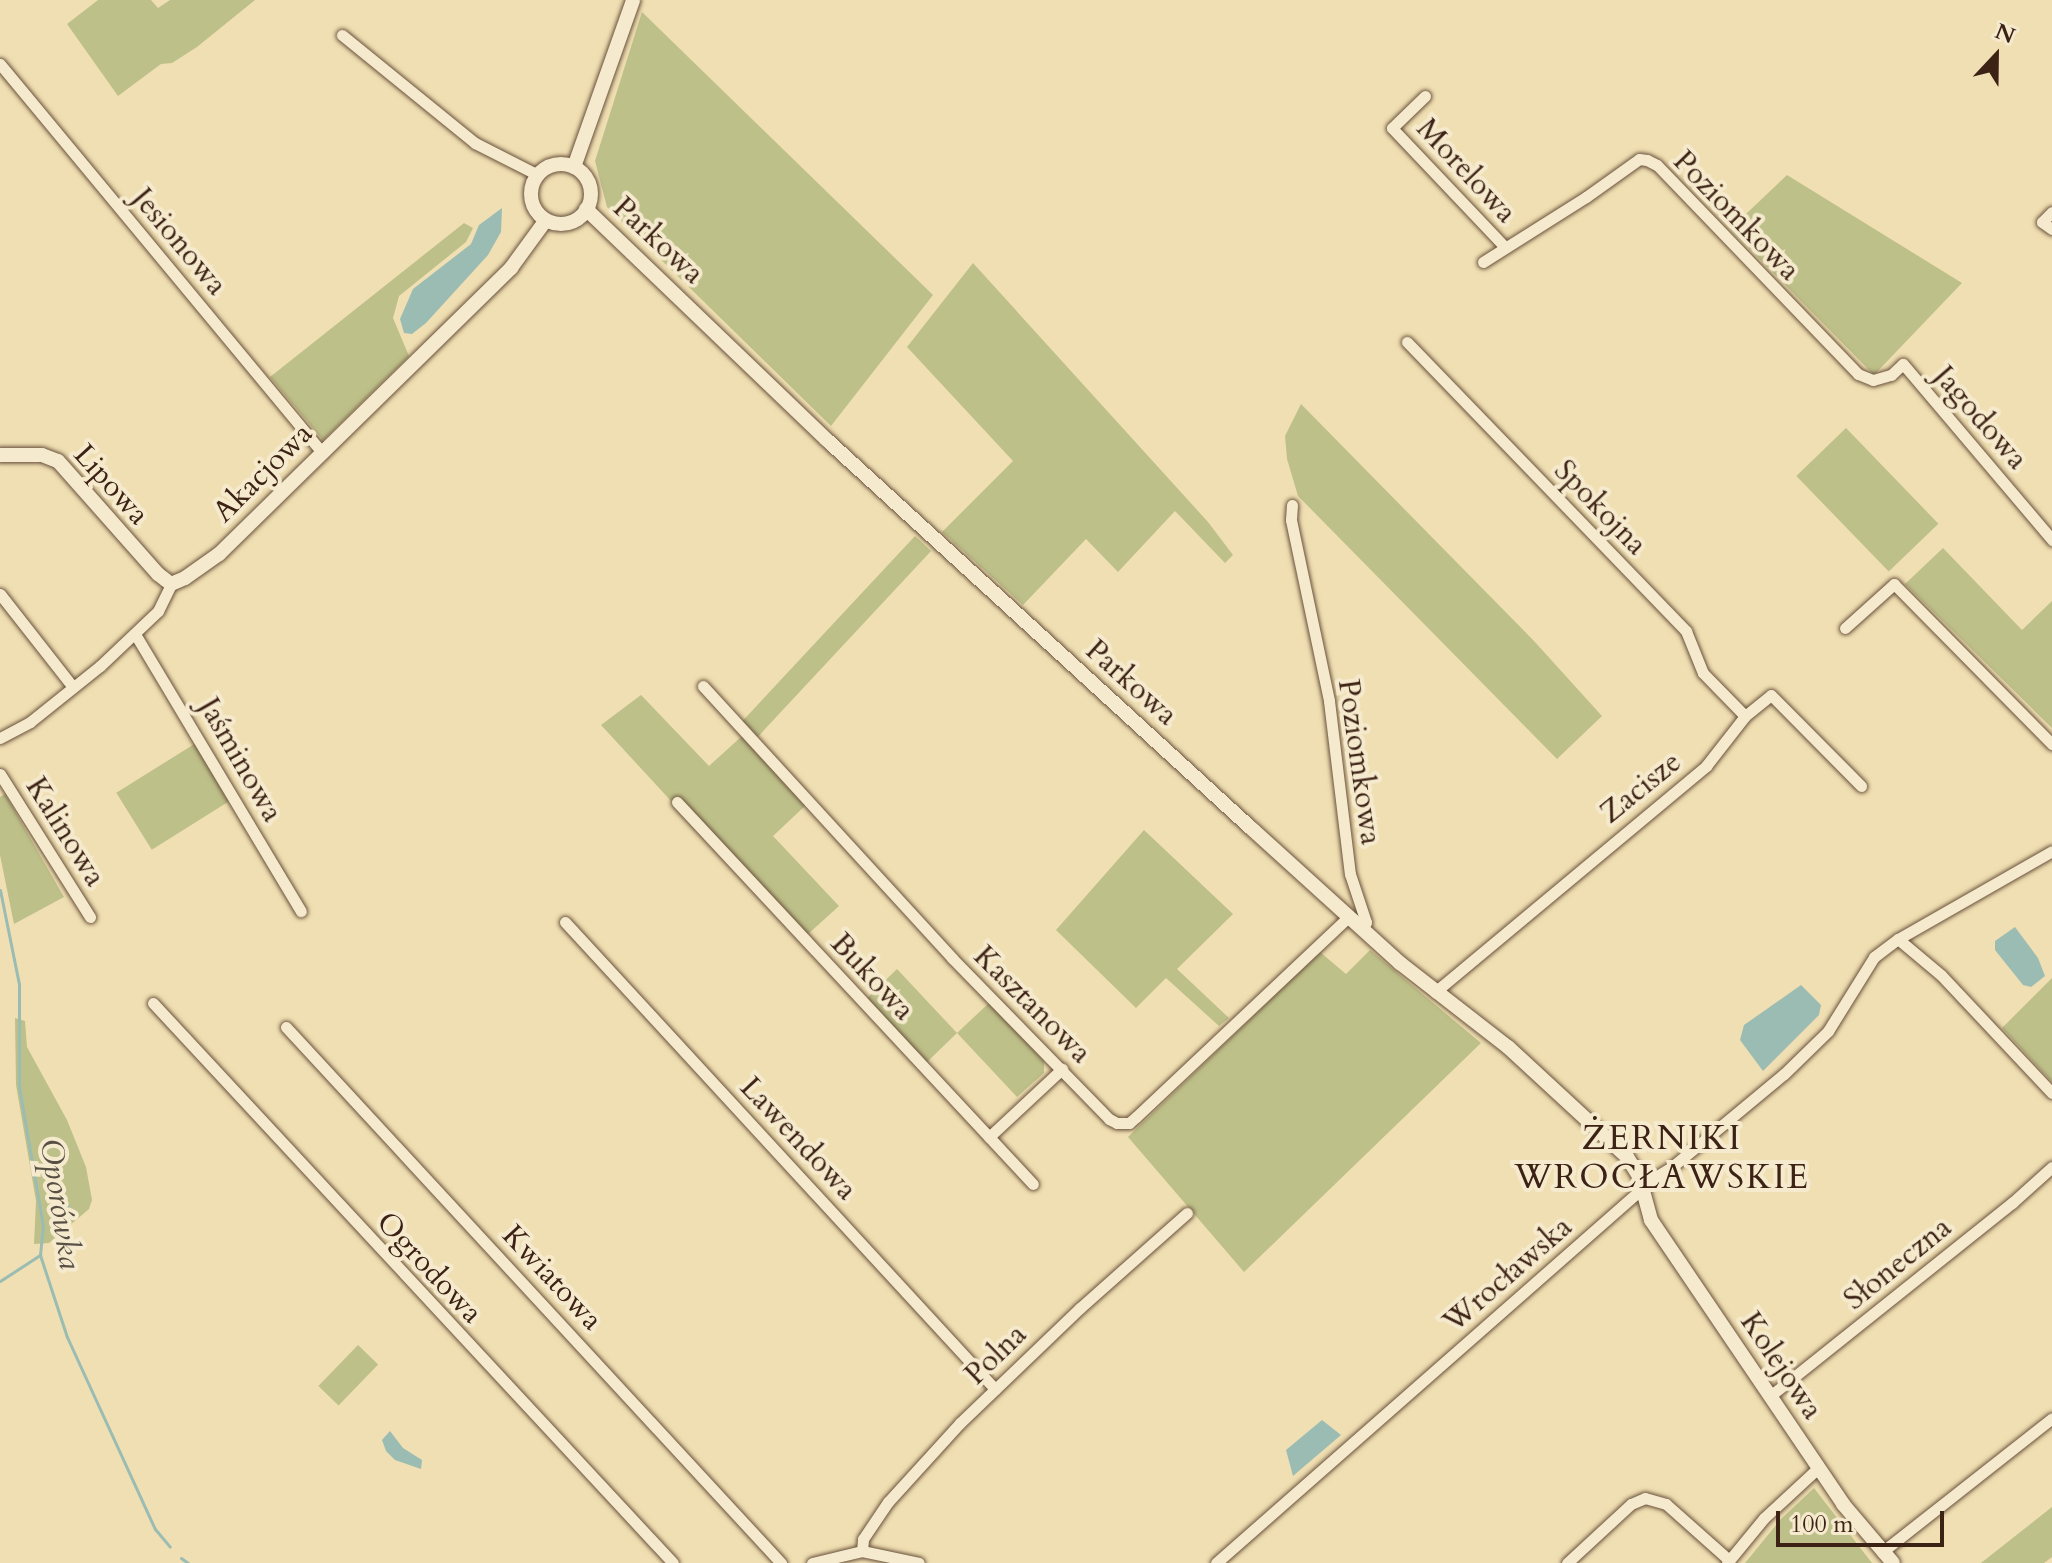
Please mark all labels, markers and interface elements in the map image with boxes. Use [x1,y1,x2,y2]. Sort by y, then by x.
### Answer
north arrow [1956,16,2036,96]
text: N [1991,16,2019,51]
street label: Morelowa [1409,111,1523,231]
street label: Poziomkowa [1665,144,1807,288]
street label: Jesionowa [124,181,234,303]
street label: Parkowa [605,190,711,292]
street label: Jagodowa [1925,359,2035,477]
street label: Akacjowa [206,416,320,530]
street label: Lipowa [66,437,156,533]
street label: Spokojna [1546,453,1654,563]
street label: Parkowa [1078,633,1184,733]
street label: Poziomkowa [1330,677,1388,847]
street label: Jaśminowa [190,692,290,828]
street label: Zacisze [1593,745,1689,831]
street label: Kalinowa [18,771,112,893]
street label: Bukowa [823,926,921,1028]
street label: Kasztanowa [966,939,1098,1071]
street label: Lawendowa [732,1070,864,1208]
district label: ŻERNIKI WROCŁAWSKIE [1514,1118,1810,1198]
water label: Oporówka [31,1136,89,1272]
street label: Ogrodowa [368,1205,490,1331]
street label: Wrocławska [1436,1209,1580,1341]
street label: Słoneczna [1837,1210,1959,1318]
street label: Kwiatowa [494,1218,610,1338]
street label: Kolejowa [1732,1306,1830,1426]
street label: Polna [958,1317,1034,1393]
scale bar [1780,1495,1948,1545]
text: 100 m [1790,1508,1854,1541]

